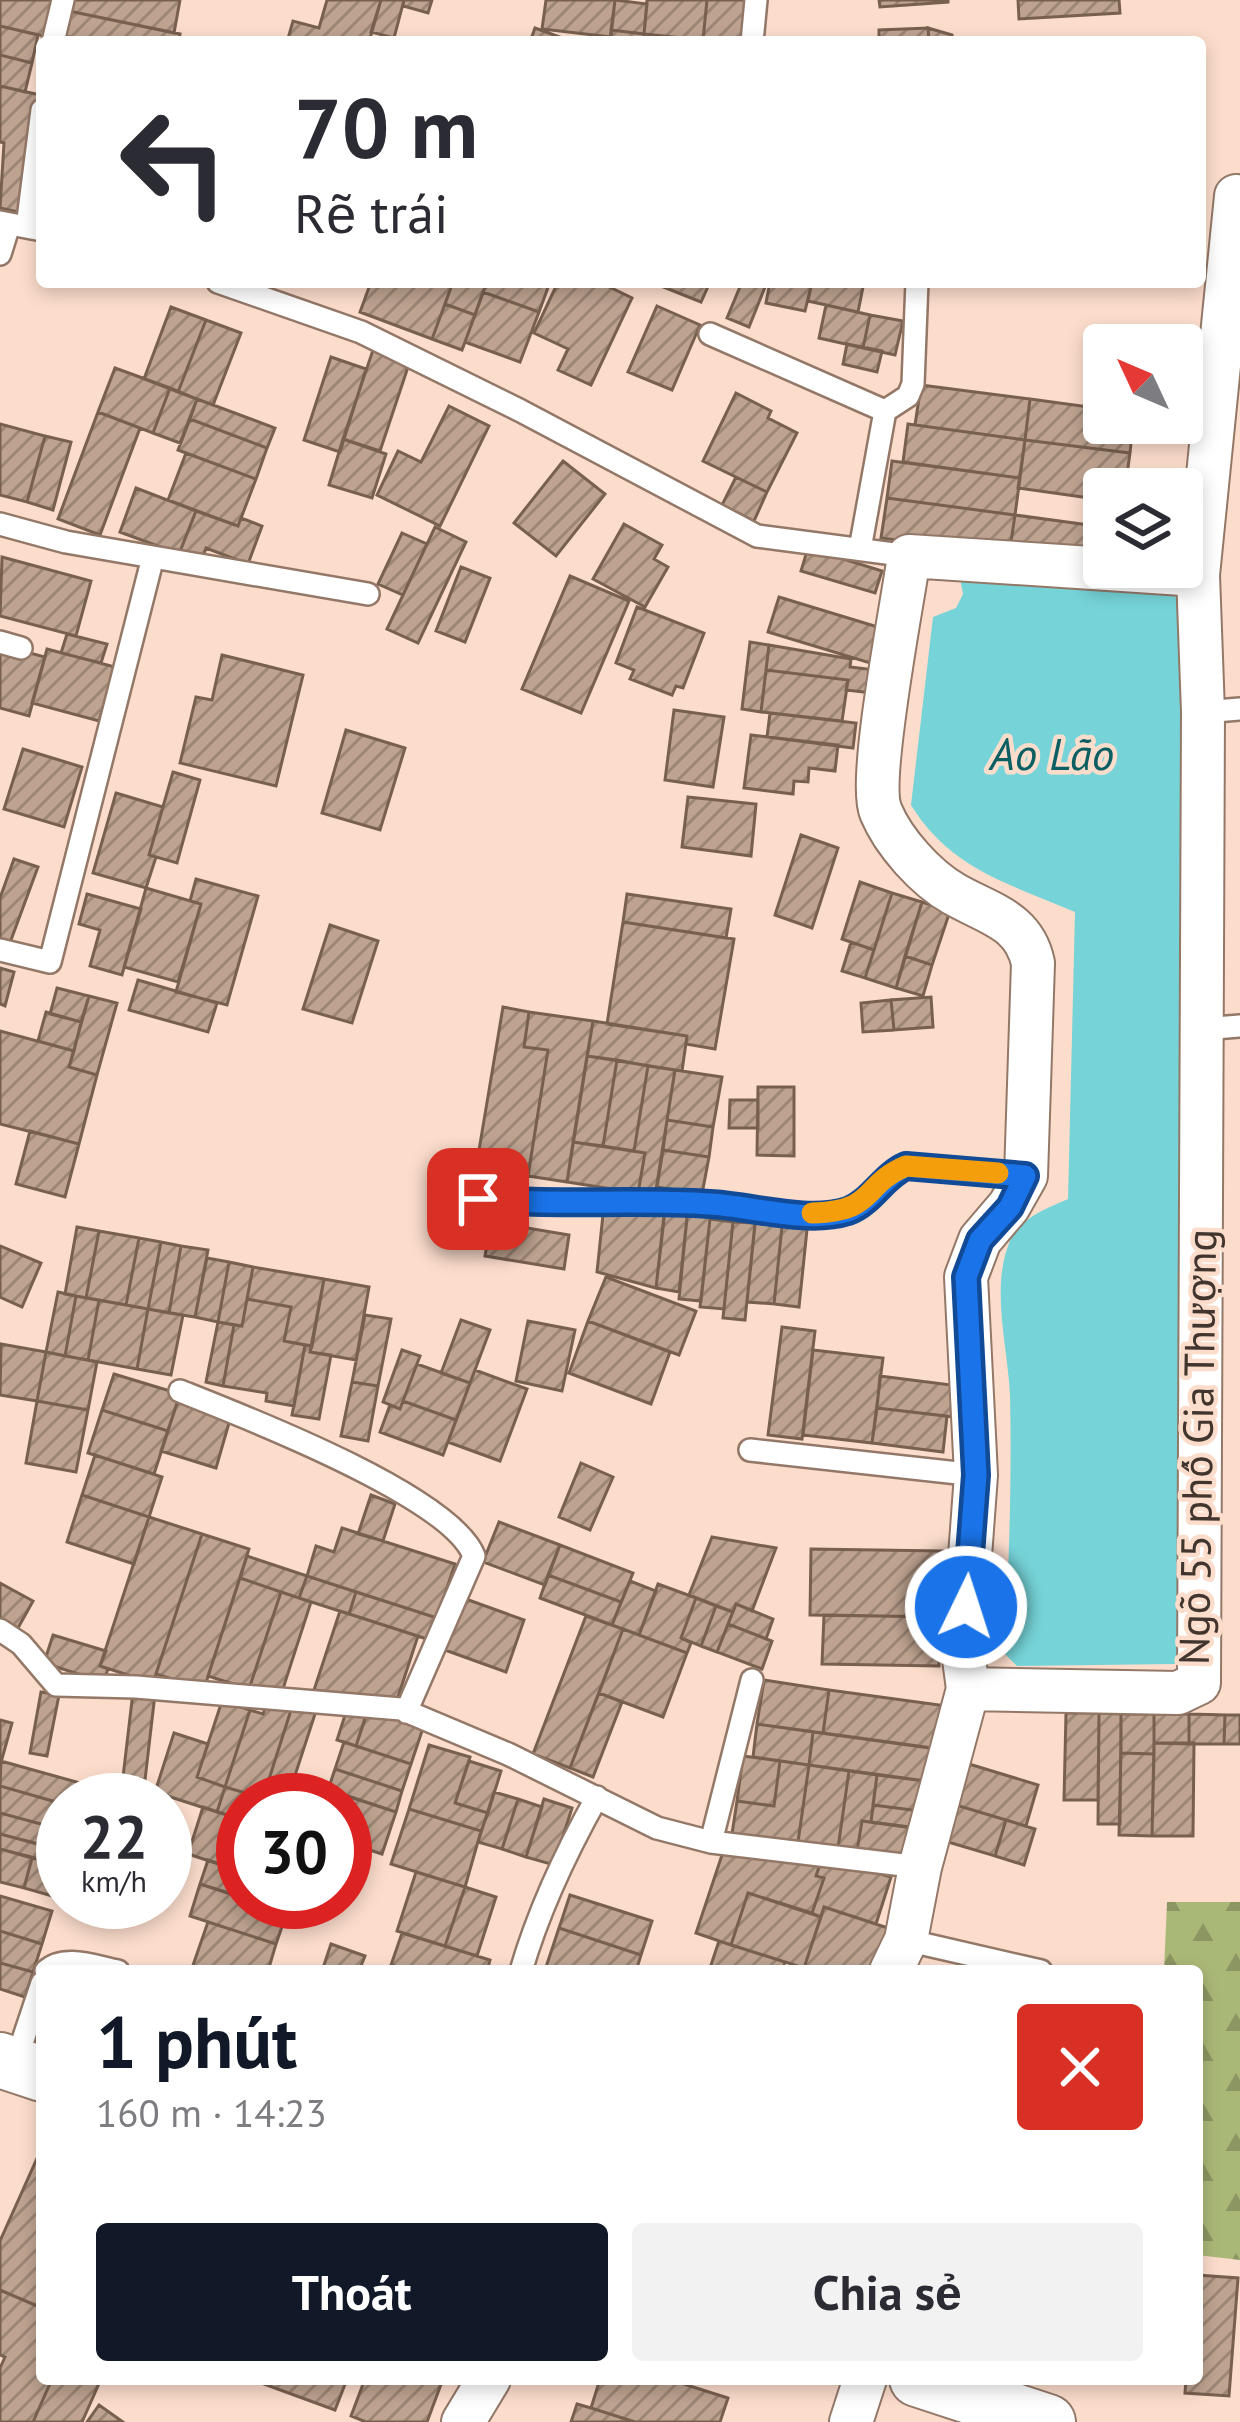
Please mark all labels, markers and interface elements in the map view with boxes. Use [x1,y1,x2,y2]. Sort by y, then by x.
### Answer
text: 70 m [294,72,478,181]
icon: left [96,84,252,240]
text: Rẽ trái [294,178,449,248]
north arrow [1083,324,1203,444]
map controls [1083,324,1203,588]
button: layers [1083,468,1203,588]
water label: Ao Lão [988,724,1114,782]
pin [427,1148,529,1250]
icon: arrive [445,1166,511,1232]
street label: Ngõ 55 phố Gia Thượng [1166,1228,1228,1666]
position arrow [903,1544,1029,1670]
speed limit sign: 30 [216,1773,372,1929]
text: 22 [80,1797,148,1875]
text: km/h [81,1861,147,1900]
text: 1 phút [96,1995,297,2088]
button: close [1017,2004,1143,2130]
text: 160 m · 14:23 [96,2087,327,2138]
button: Thoát [96,2223,608,2361]
button: Chia sẻ [632,2223,1143,2361]

